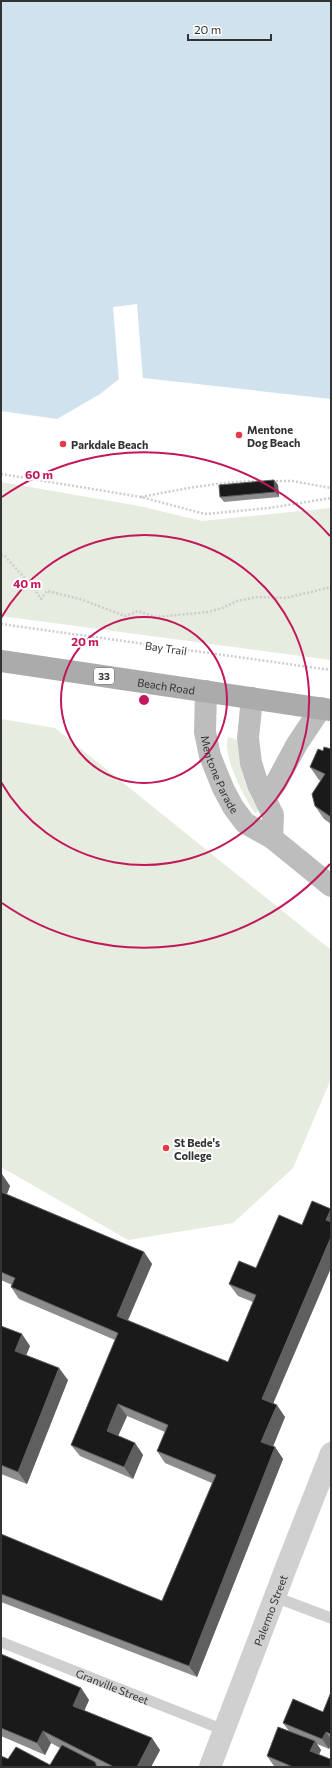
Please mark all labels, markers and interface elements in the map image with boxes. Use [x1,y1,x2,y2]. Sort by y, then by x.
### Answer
scale bar [188,16,271,42]
text: 20 m [194,22,221,36]
place label: Mentone Dog Beach [247,423,300,449]
marker: Mentone Dog Beach [234,430,244,440]
place label: Parkdale Beach [71,438,148,451]
marker: Parkdale Beach [58,439,68,449]
text: 60 m [25,467,53,481]
text: 40 m [13,576,41,590]
text: 20 m [71,634,99,648]
street label: Bay Trail [144,639,188,657]
road number: 33 [94,668,114,684]
street label: Beach Road [136,675,196,696]
centre of rings [137,693,151,707]
street label: Mentone Parade [199,734,242,816]
place label: St Bede's College [174,1136,220,1162]
marker: St Bede's College [161,1143,171,1153]
street label: Palermo Street [250,1572,289,1647]
street label: Granville Street [74,1666,151,1706]

